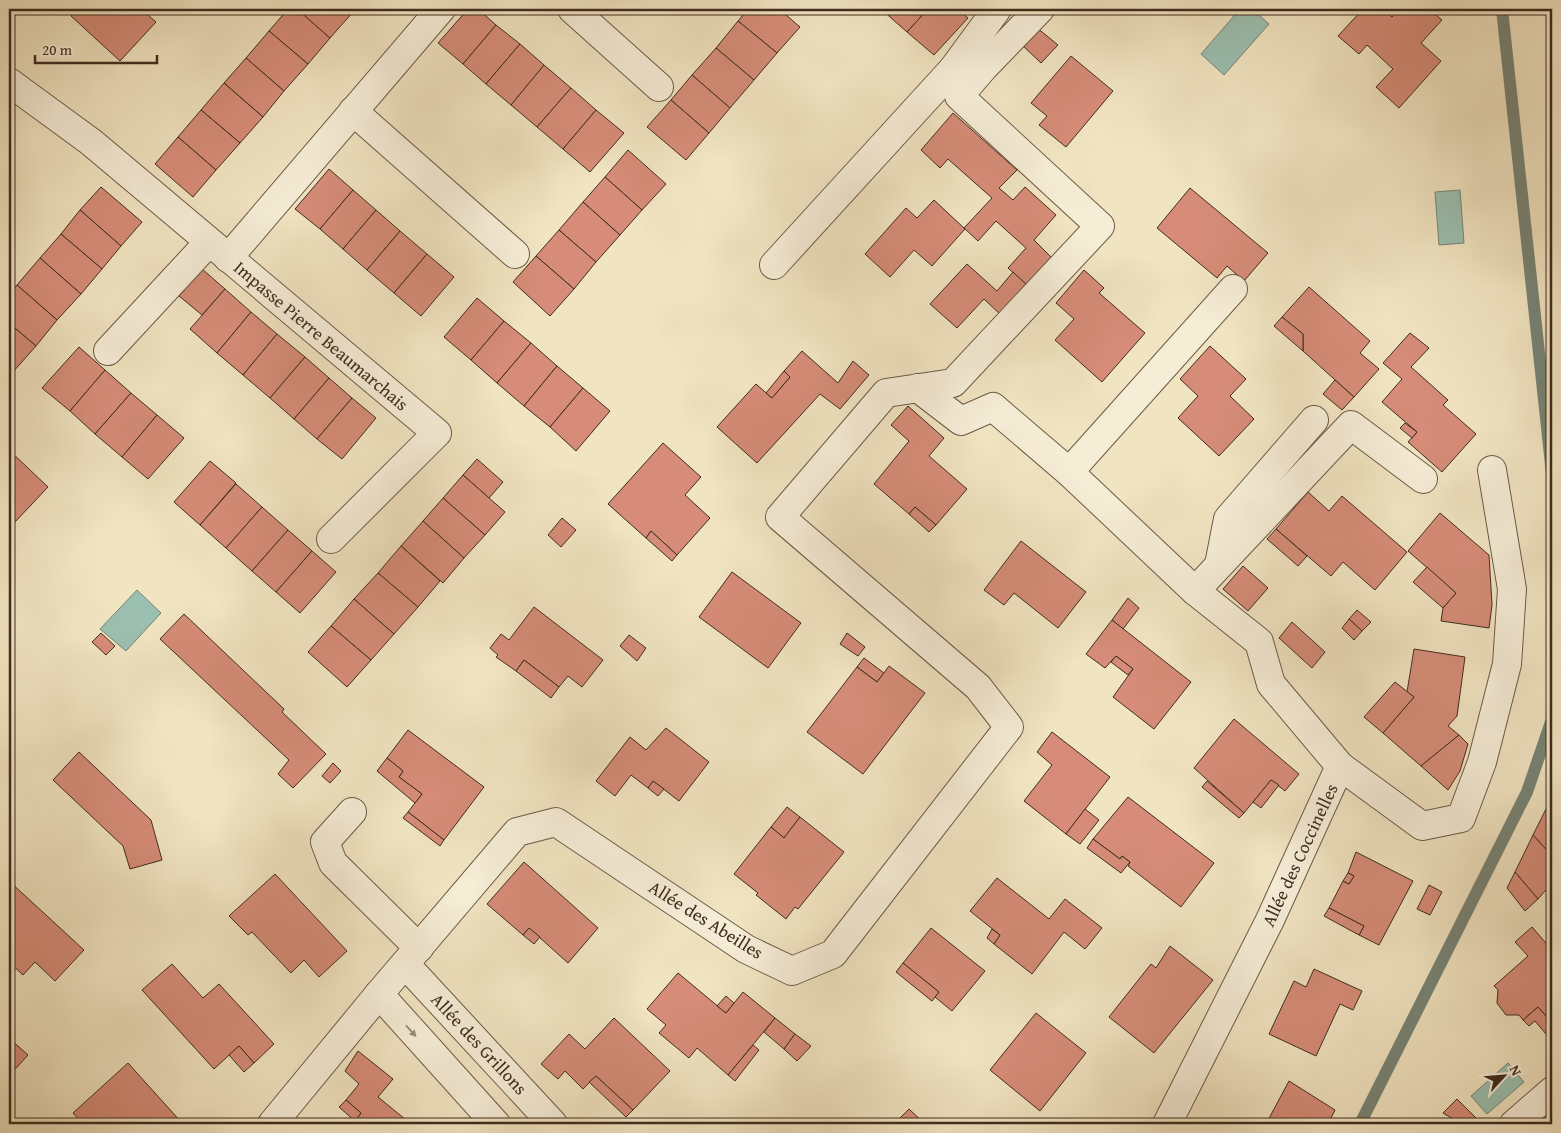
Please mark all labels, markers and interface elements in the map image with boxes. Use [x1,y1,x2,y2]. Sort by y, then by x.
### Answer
scale bar [35,32,158,64]
text: 20 m [42,39,73,60]
street label: Impasse Pierre Beaumarchais [228,254,415,417]
street label: Allée des Coccinelles [1254,779,1345,931]
street label: Allée des Abeilles [644,874,769,966]
street label: Allée des Grillons [425,987,534,1101]
one-way arrow [405,1024,417,1036]
north arrow [1478,1050,1528,1100]
text: N [1505,1062,1527,1079]

